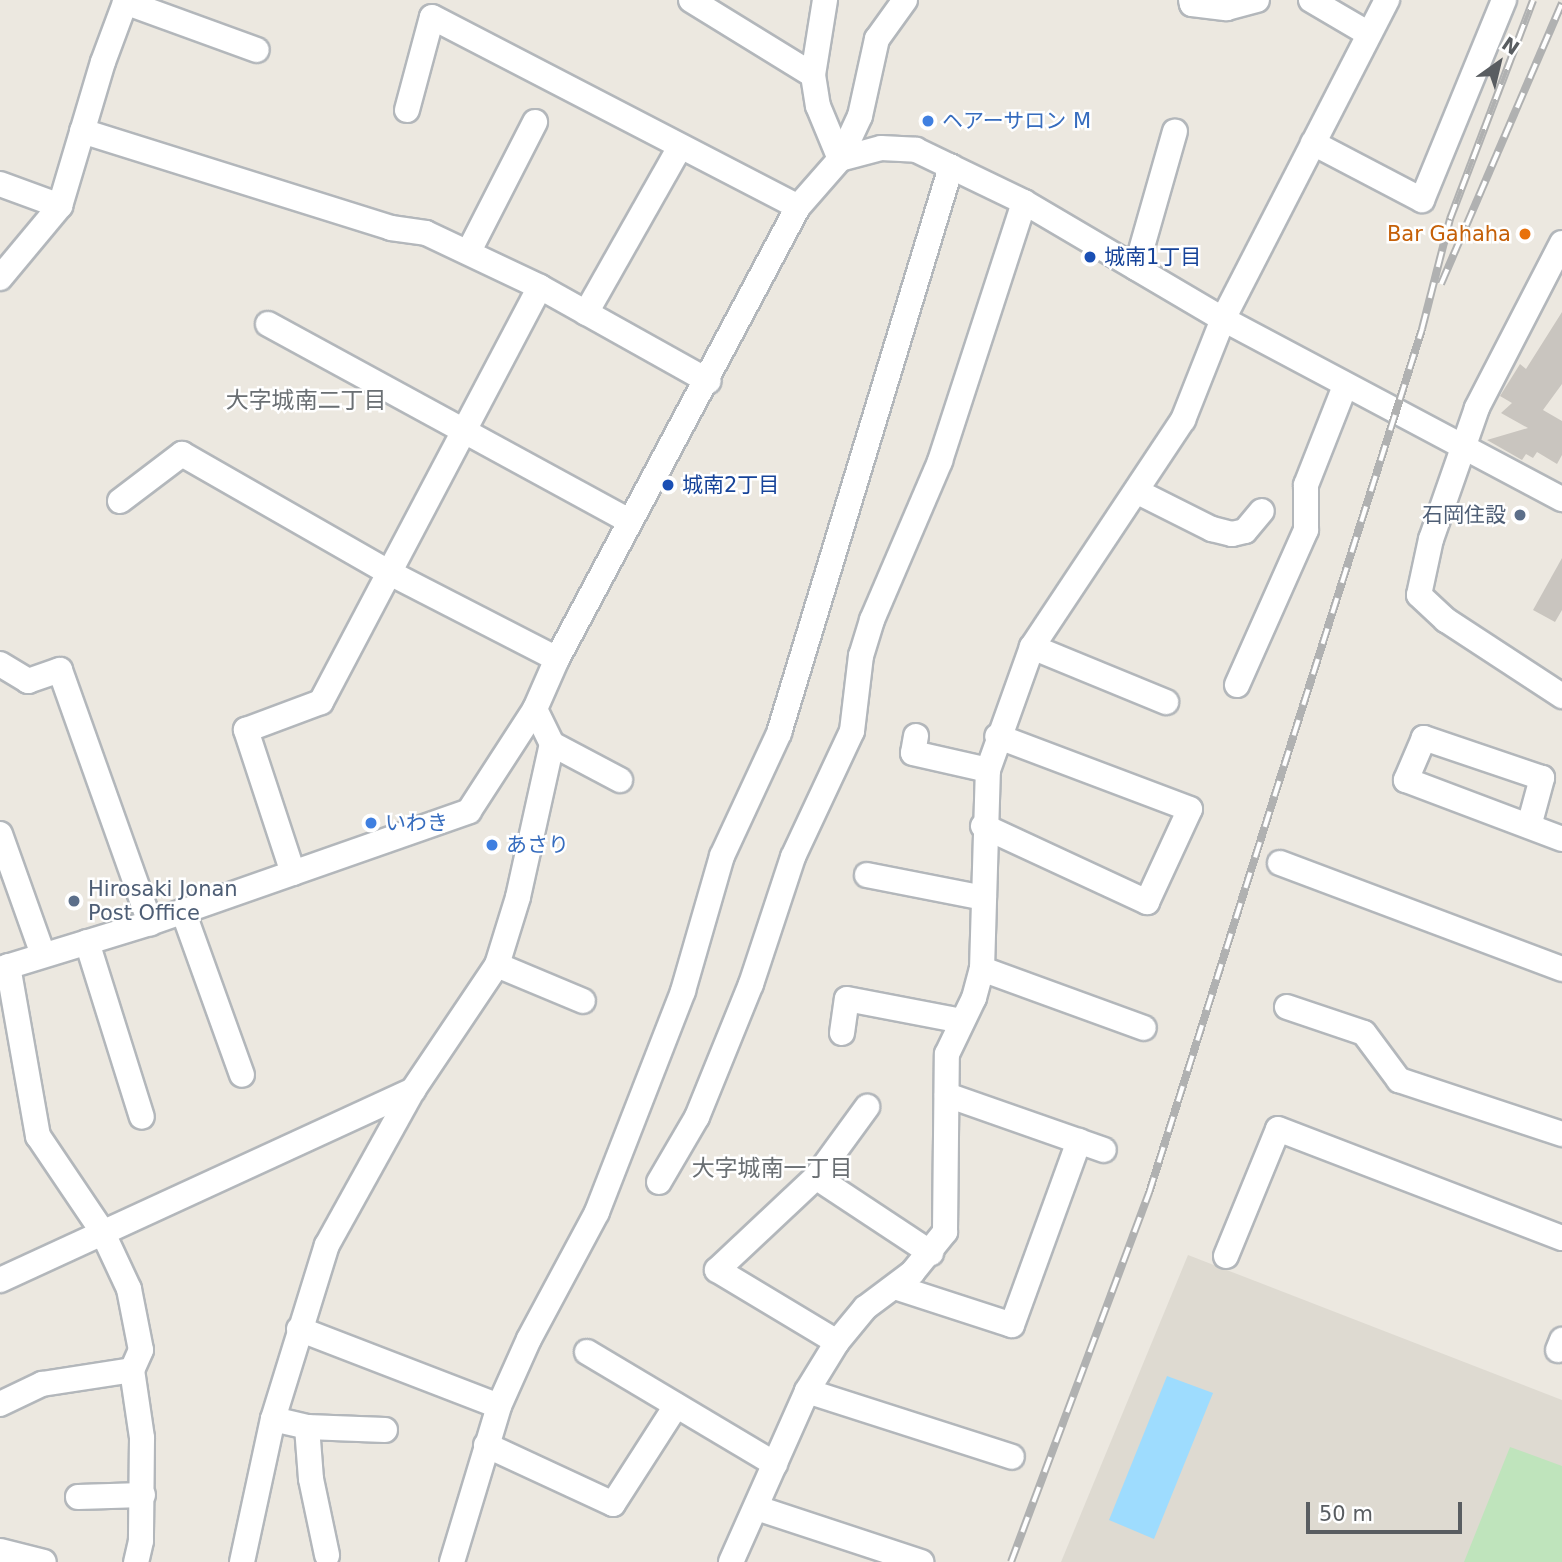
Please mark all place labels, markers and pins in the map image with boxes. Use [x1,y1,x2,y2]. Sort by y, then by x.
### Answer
place label: ヘアーサロン M [942,108,1092,134]
marker: ヘアーサロン M [920,113,936,129]
place label: Bar Gahaha [1387,221,1511,247]
marker: Bar Gahaha [1517,226,1533,242]
place label: 城南1丁目 [1104,244,1201,270]
marker: 城南1丁目 [1082,249,1098,265]
place label: 城南2丁目 [682,472,779,498]
marker: 城南2丁目 [660,477,676,493]
place label: 石岡住設 [1422,502,1506,528]
marker: 石岡住設 [1512,507,1528,523]
place label: いわき [385,810,448,836]
marker: いわき [363,815,379,831]
place label: あさり [506,832,569,858]
marker: あさり [484,837,500,853]
place label: Hirosaki Jonan Post Office [88,876,238,926]
marker: Hirosaki Jonan Post Office [66,893,82,909]

